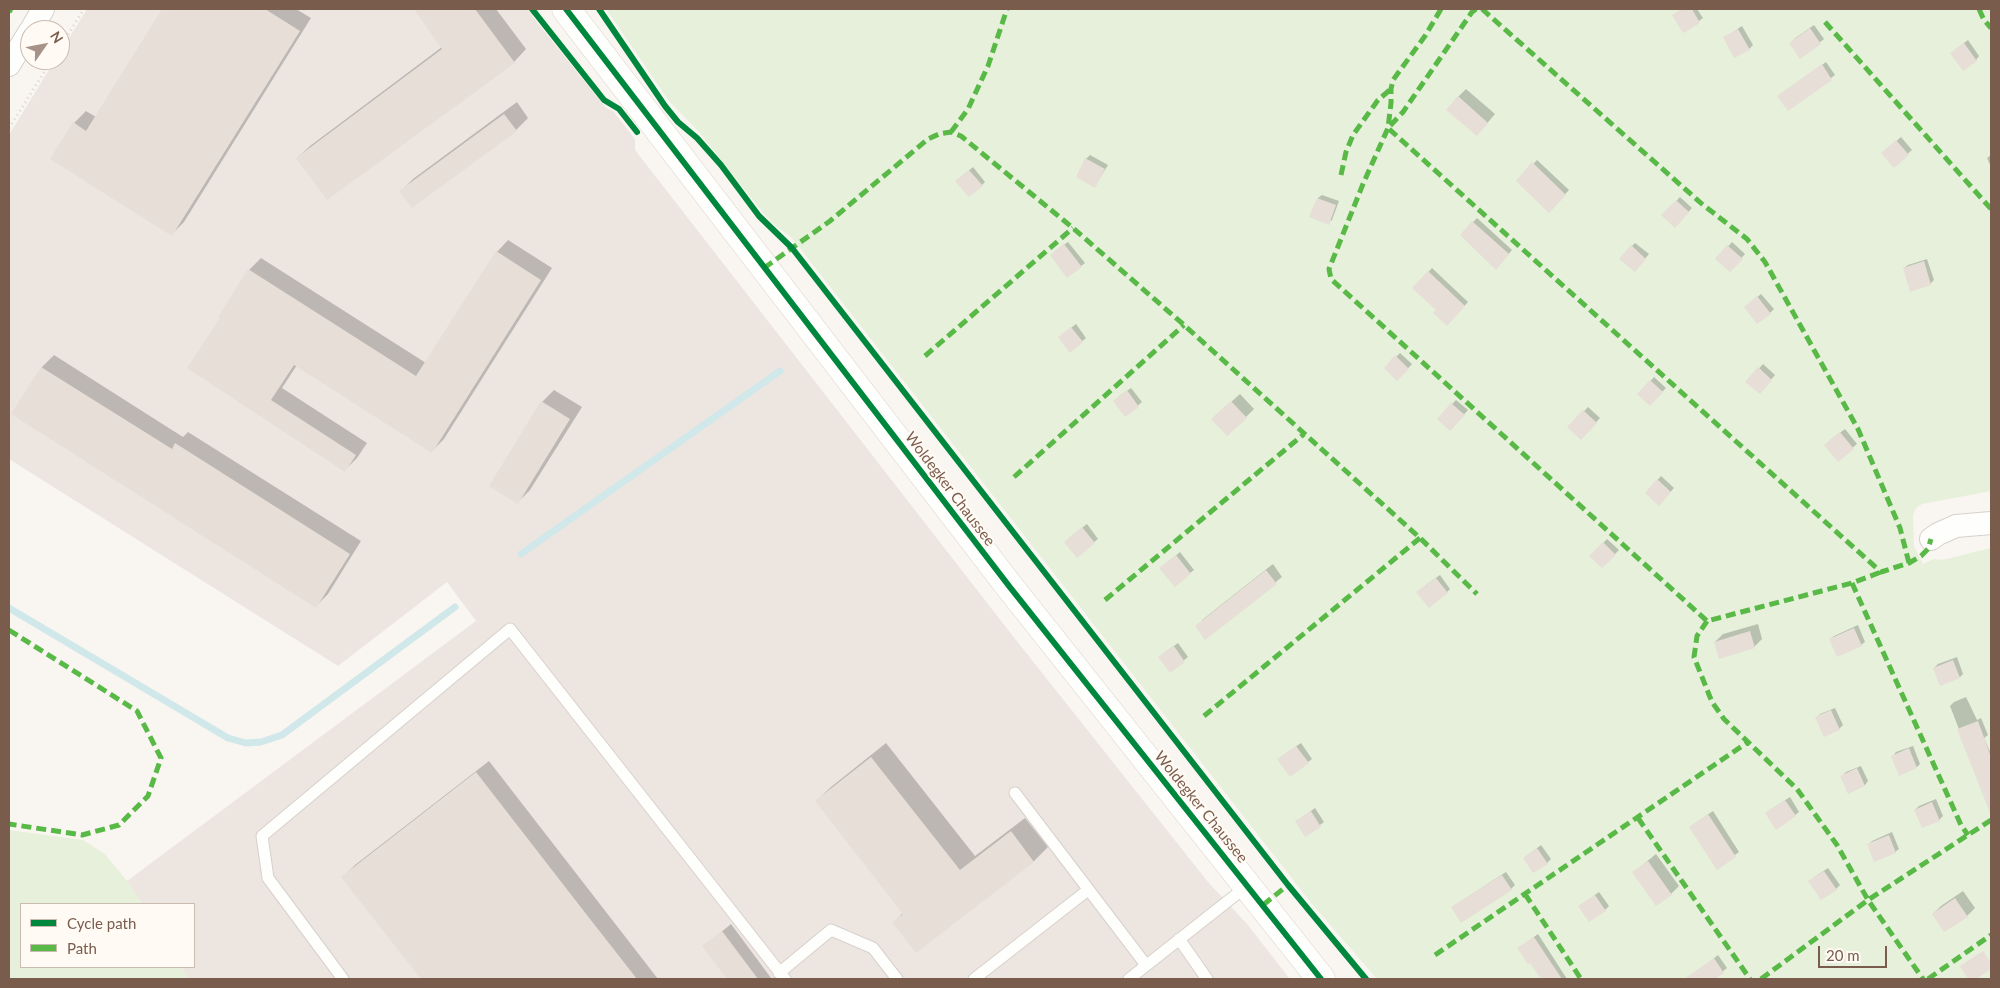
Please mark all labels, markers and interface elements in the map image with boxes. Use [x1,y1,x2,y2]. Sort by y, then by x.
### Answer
north arrow [20,20,70,70]
text: N [47,28,67,46]
street label: Woldegker Chaussee [901,428,999,550]
street label: Woldegker Chaussee [1150,748,1252,866]
legend [20,903,195,968]
text: Cycle path [67,914,136,932]
scale bar [1820,936,1889,968]
text: Path [67,939,97,957]
text: 20 m [1826,946,1860,964]

